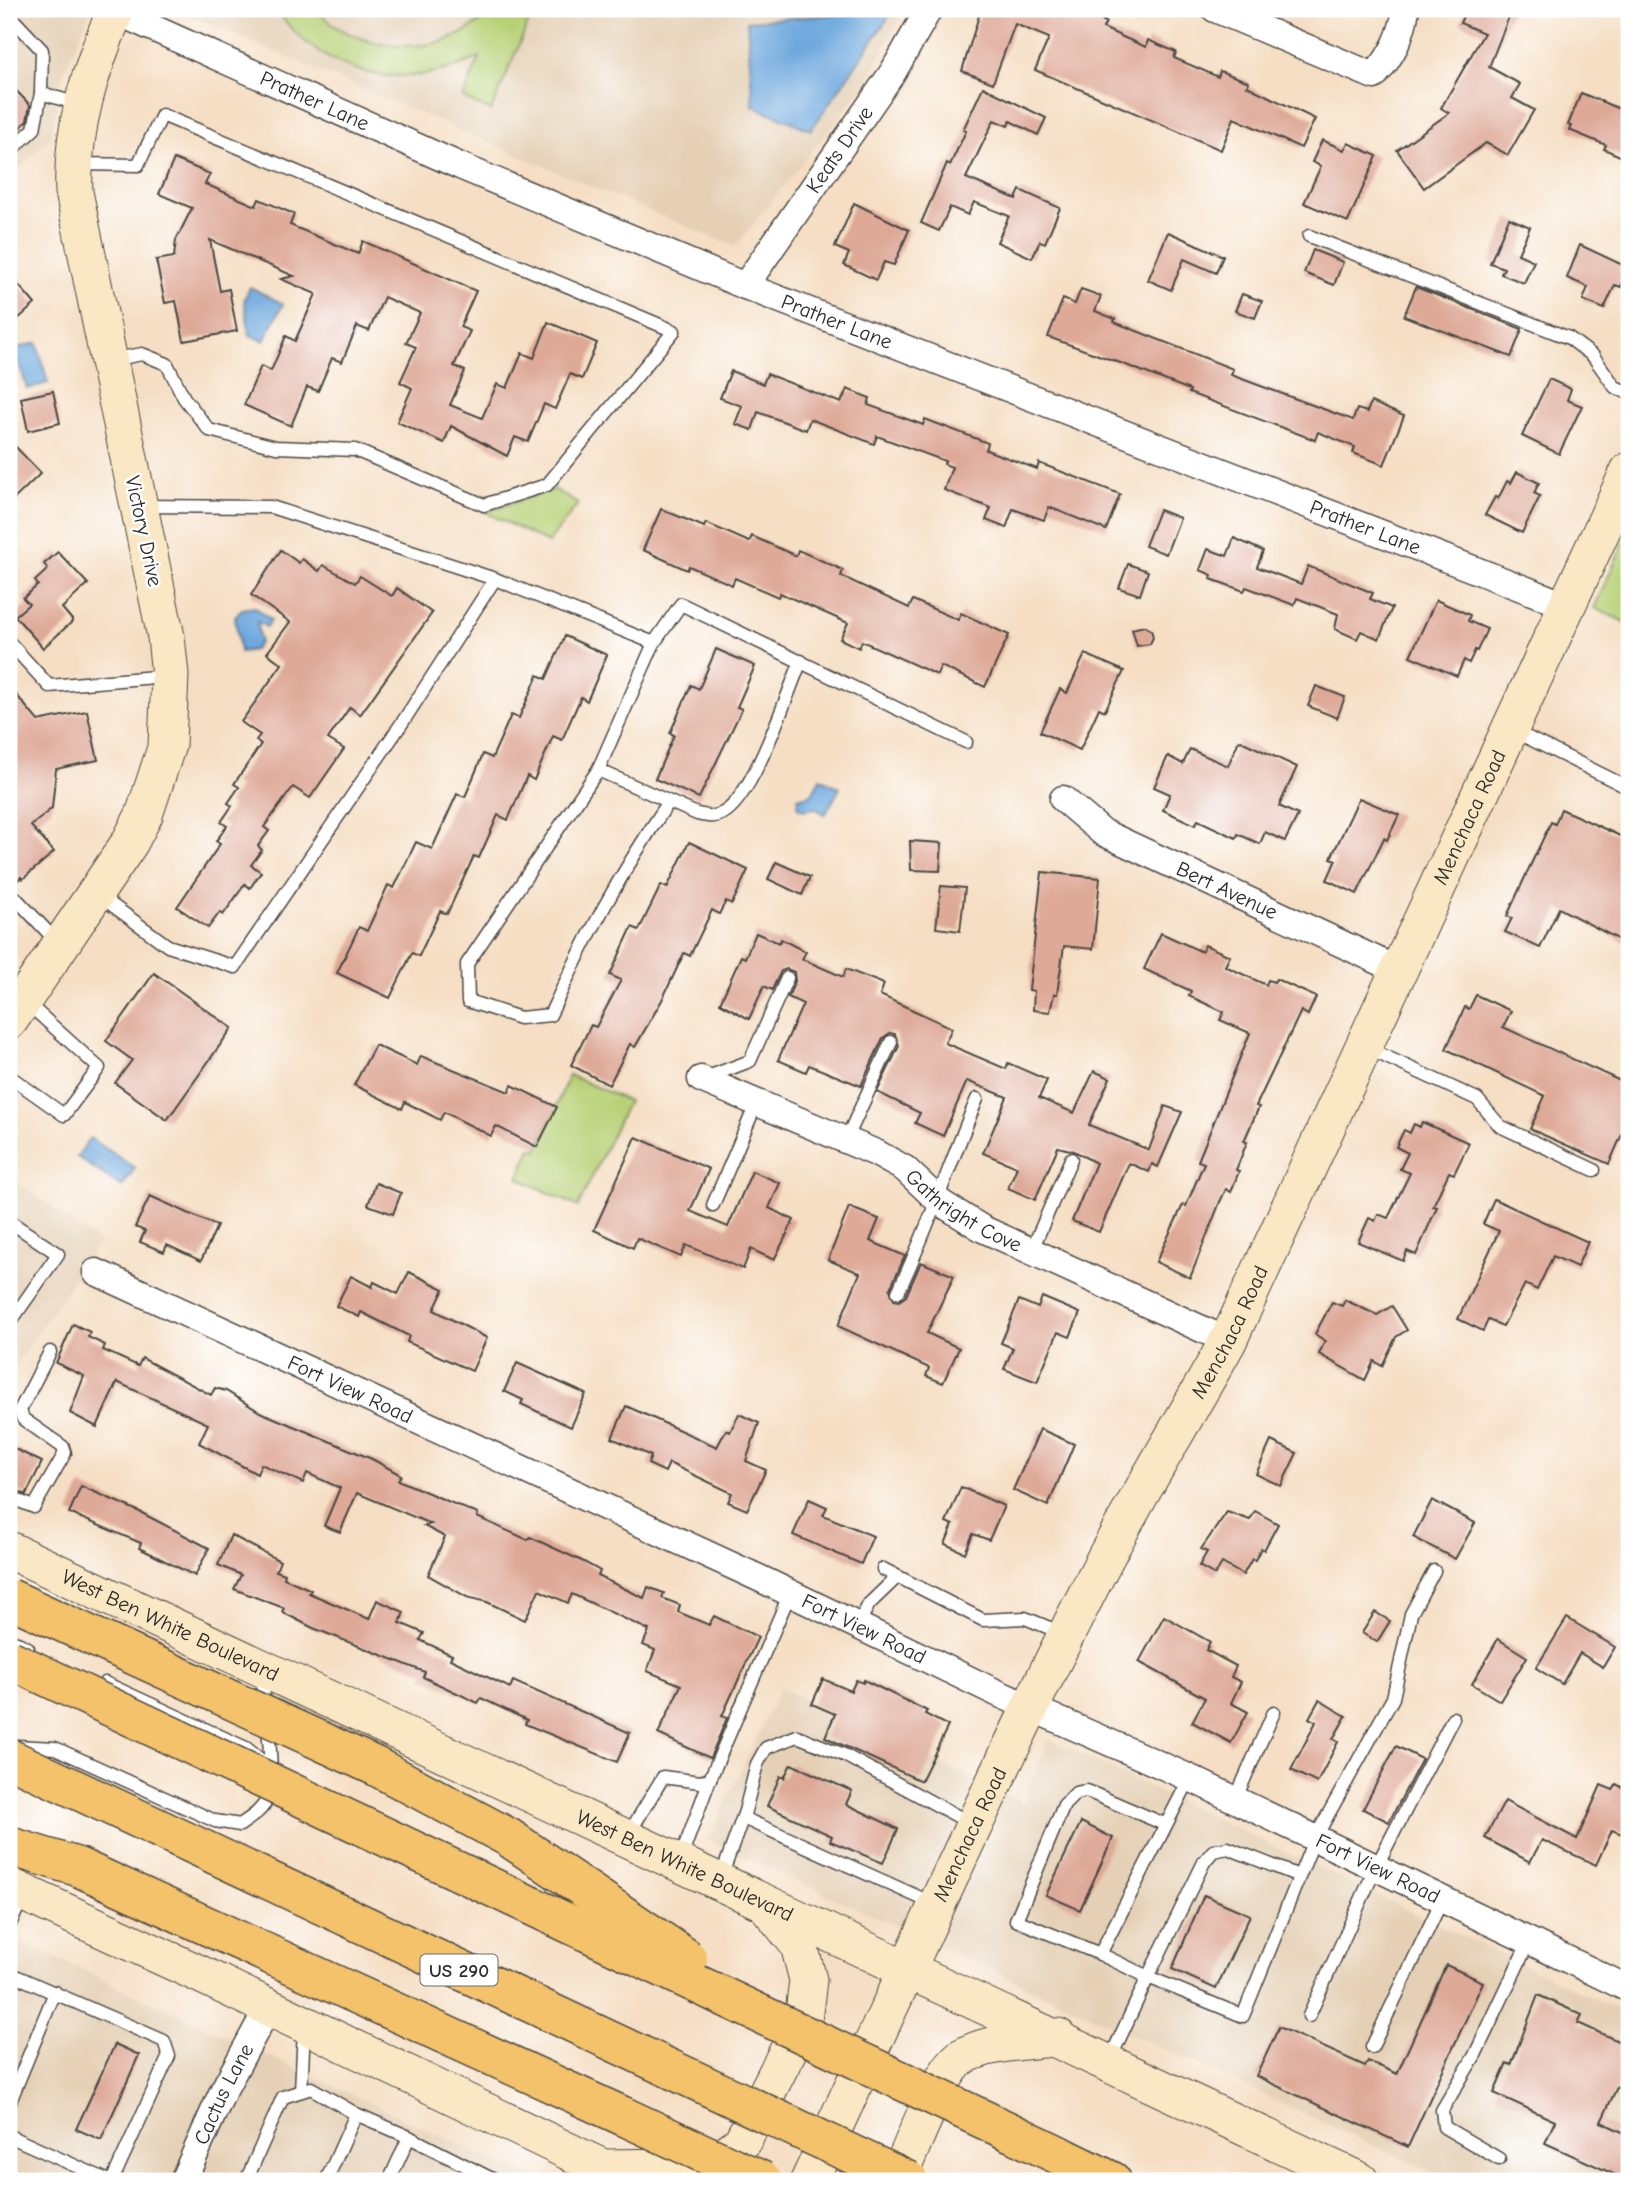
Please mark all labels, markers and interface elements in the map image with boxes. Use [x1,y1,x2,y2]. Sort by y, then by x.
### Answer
street label: Prather Lane [257,66,373,136]
street label: Keats Drive [801,101,878,197]
street label: Prather Lane [778,289,896,354]
street label: Victory Drive [121,473,167,589]
street label: Prather Lane [1306,495,1424,560]
street label: Menchaca Road [1428,746,1511,888]
street label: Bert Avenue [1173,856,1281,924]
street label: Gathright Cove [901,1164,1025,1257]
street label: Menchaca Road [1186,1262,1273,1403]
street label: Fort View Road [284,1350,416,1429]
street label: West Ben White Boulevard [58,1564,283,1686]
street label: Fort View Road [798,1589,930,1669]
street label: Menchaca Road [928,1764,1012,1905]
street label: West Ben White Boulevard [573,1805,797,1927]
street label: Fort View Road [1312,1828,1444,1908]
road number: US 290 [420,1954,498,1986]
street label: Cactus Lane [189,2039,258,2148]

